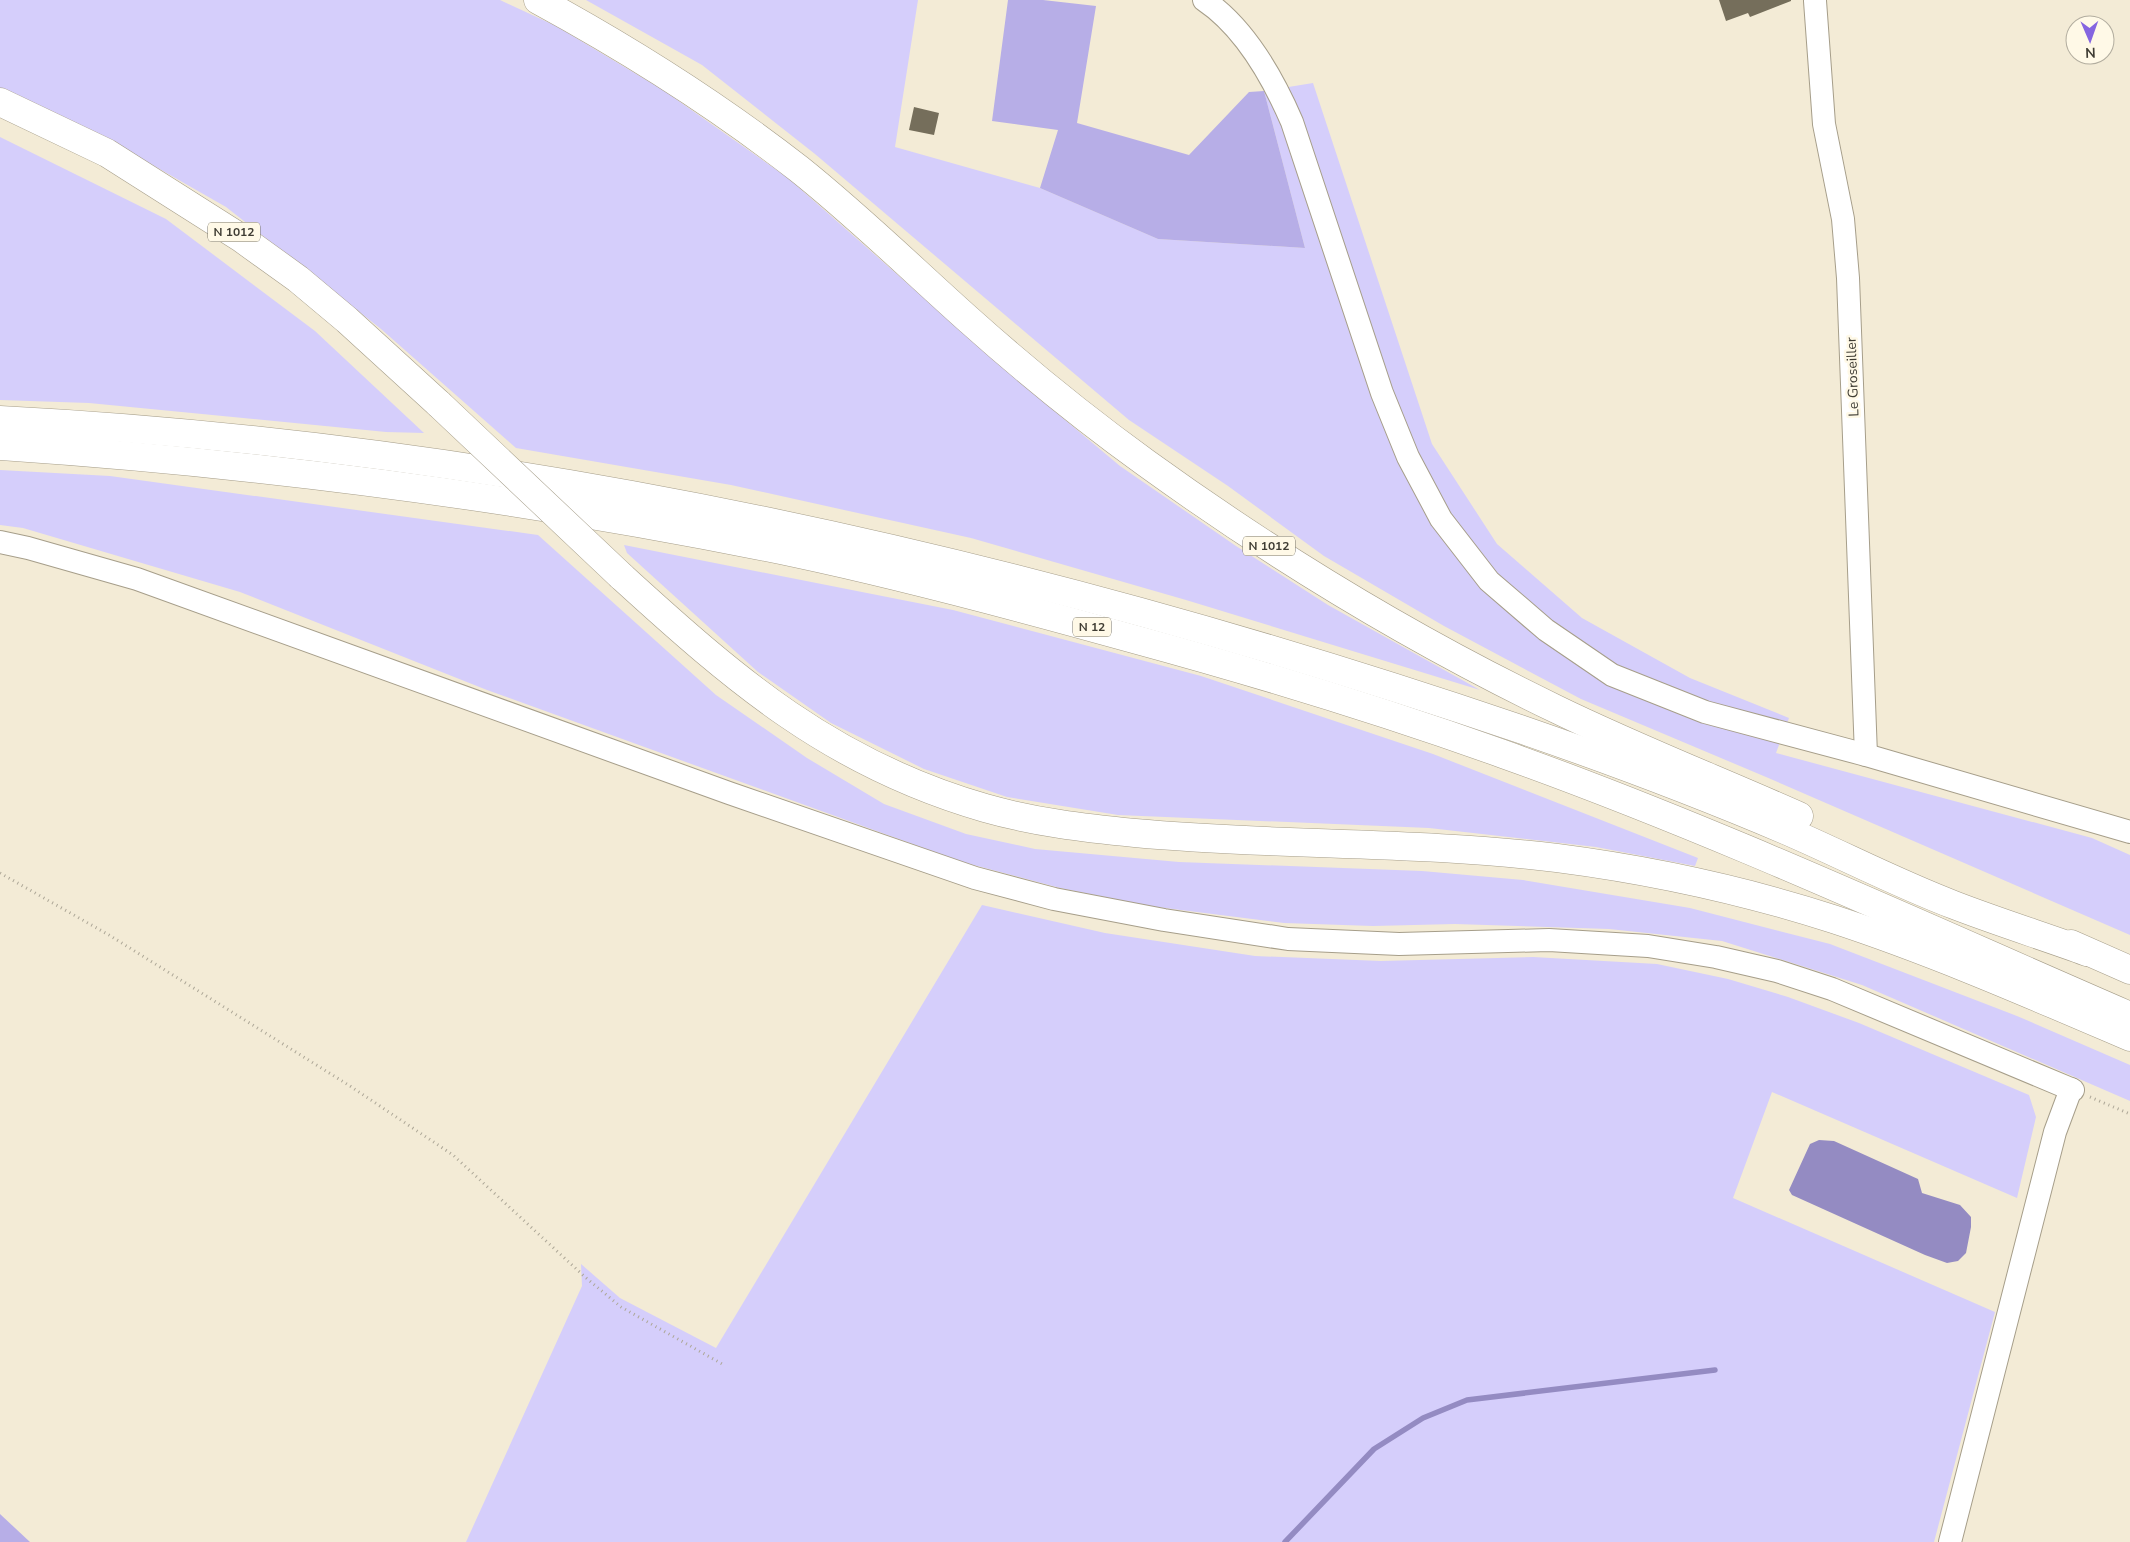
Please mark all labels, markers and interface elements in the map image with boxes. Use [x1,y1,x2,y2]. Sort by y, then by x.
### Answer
north arrow [2065,15,2115,65]
text: N [2085,43,2096,62]
road number: N 1012 [208,222,260,242]
street label: Le Groseiller [1842,337,1863,417]
road number: N 1012 [1243,536,1295,556]
road number: N 12 [1073,618,1111,636]

